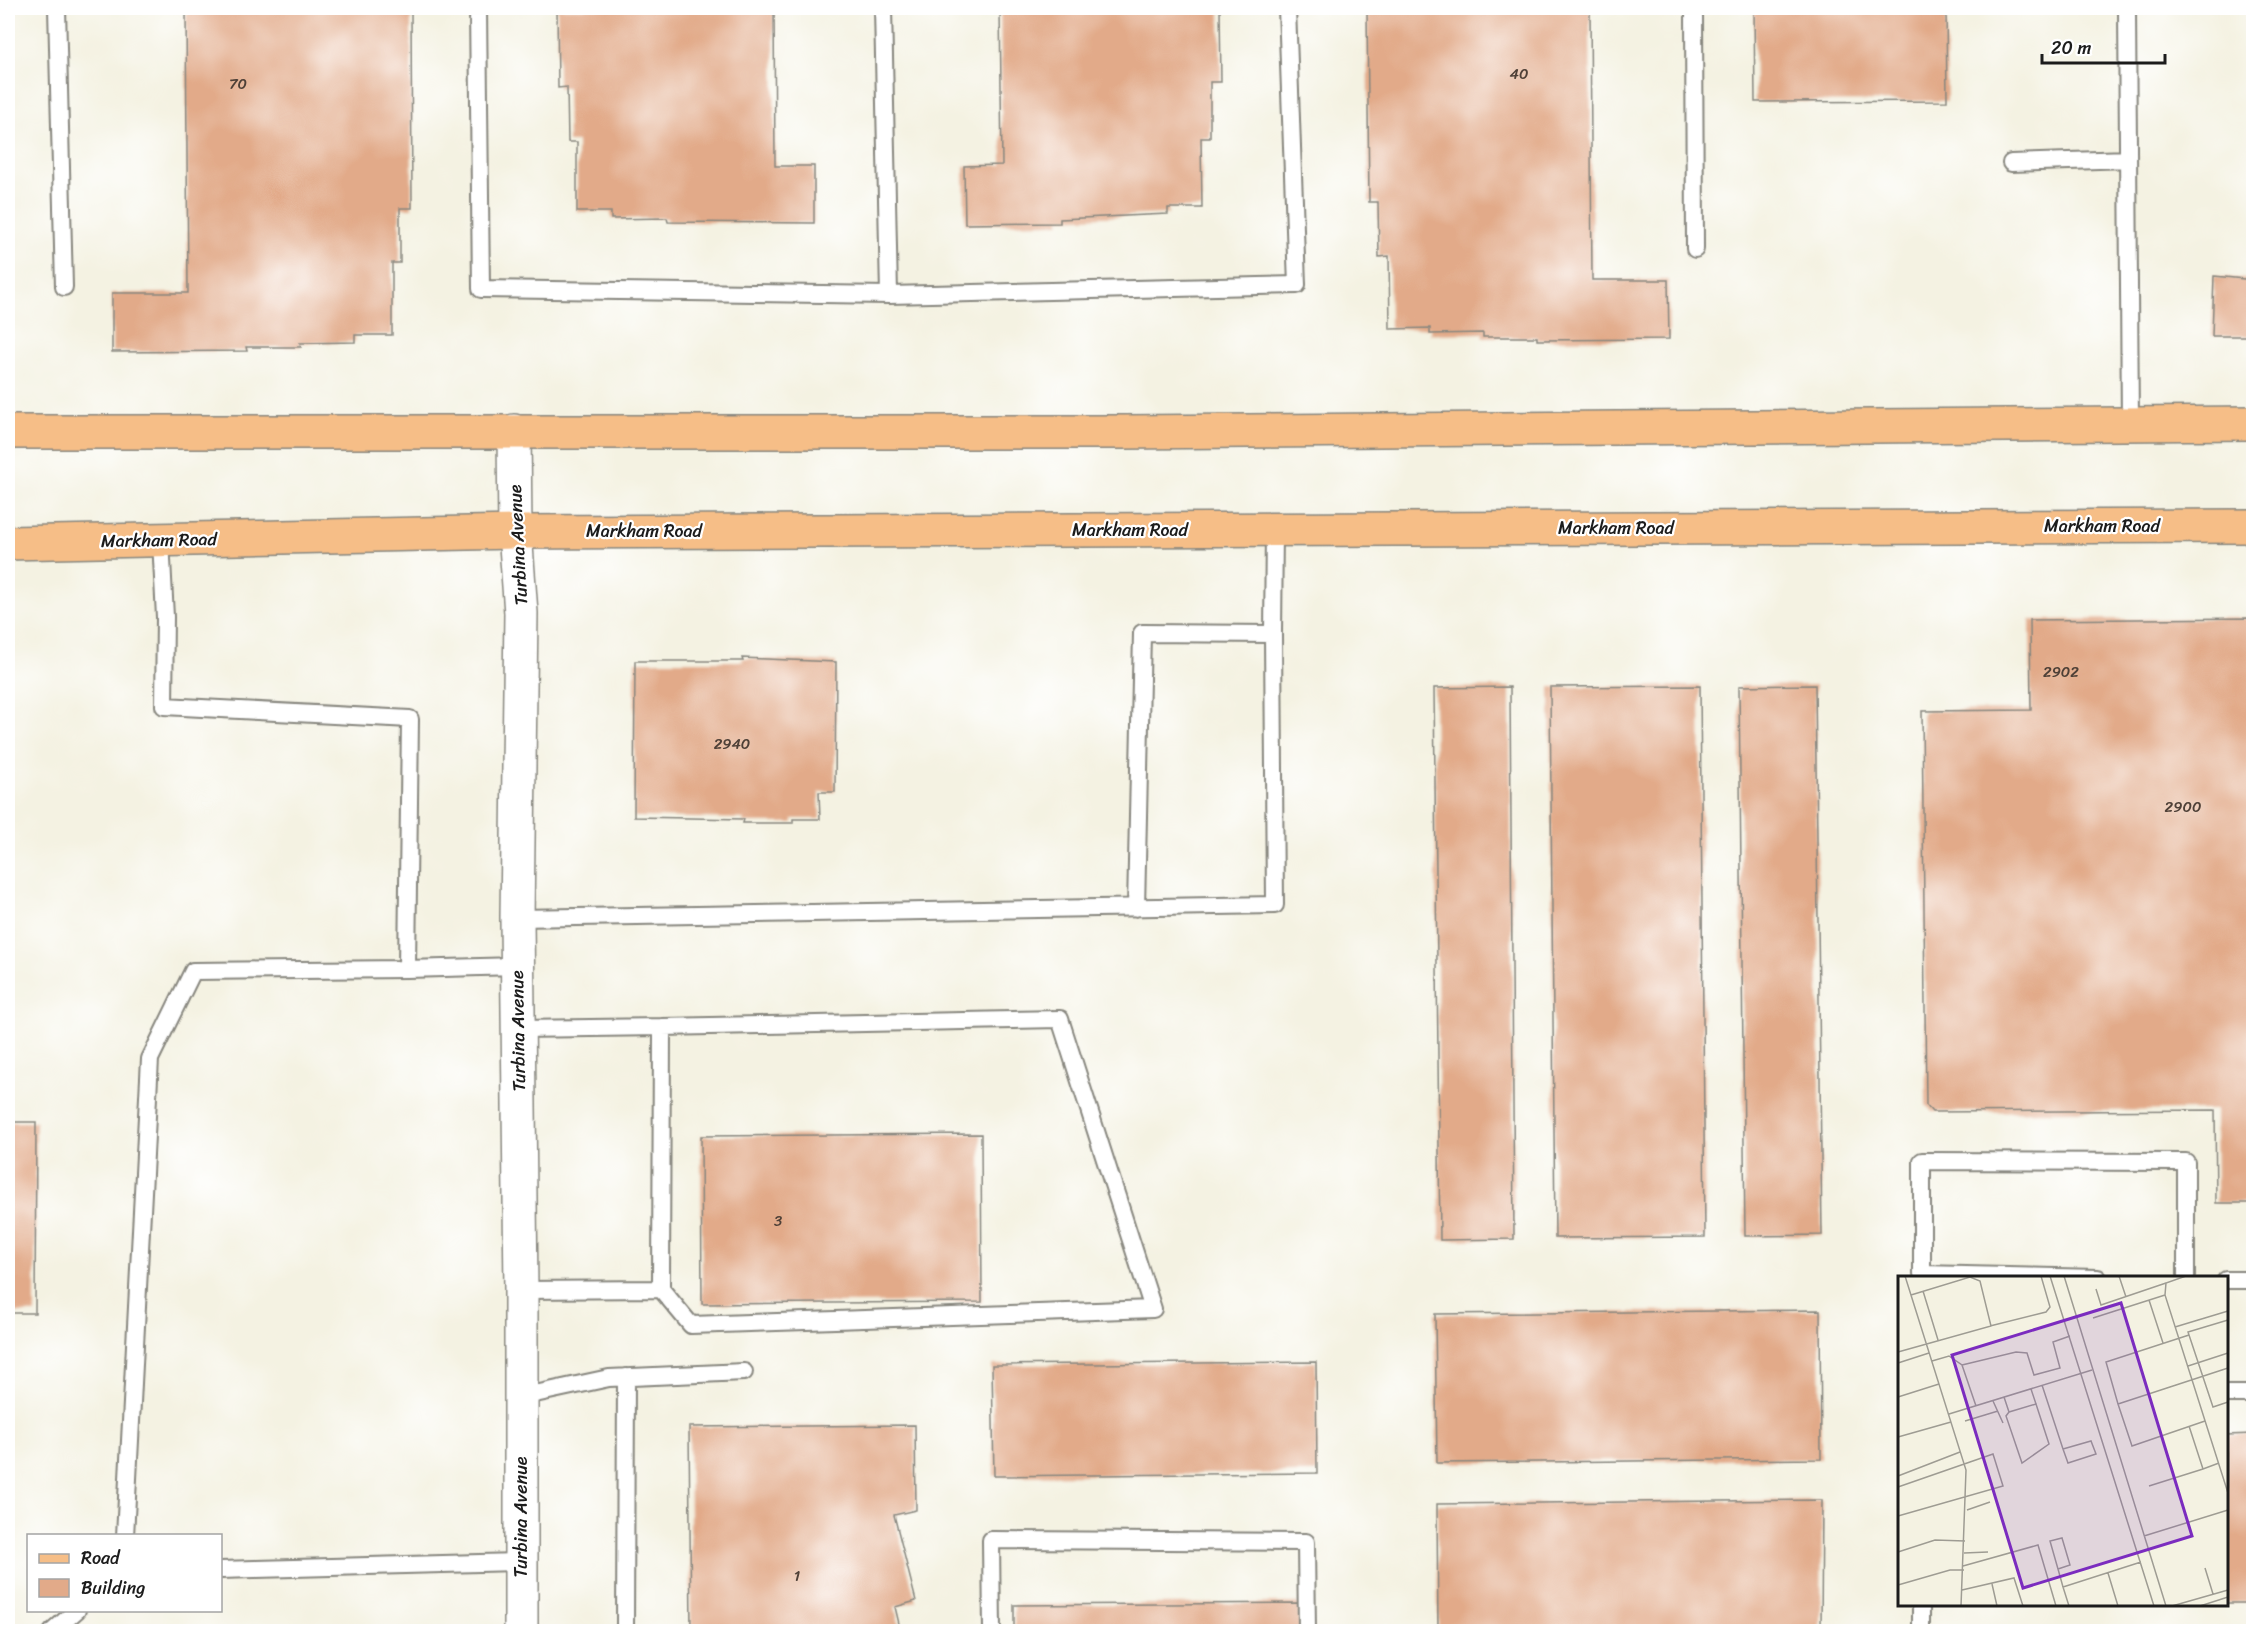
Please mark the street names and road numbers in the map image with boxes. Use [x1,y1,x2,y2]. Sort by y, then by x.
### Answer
street label: Turbina Avenue [499,483,537,606]
street label: Markham Road [2044,510,2162,542]
street label: Markham Road [1558,512,1676,544]
street label: Markham Road [1072,514,1190,546]
street label: Markham Road [586,515,704,547]
street label: Markham Road [101,523,219,557]
street label: Turbina Avenue [501,970,535,1092]
street label: Turbina Avenue [505,1456,537,1577]

